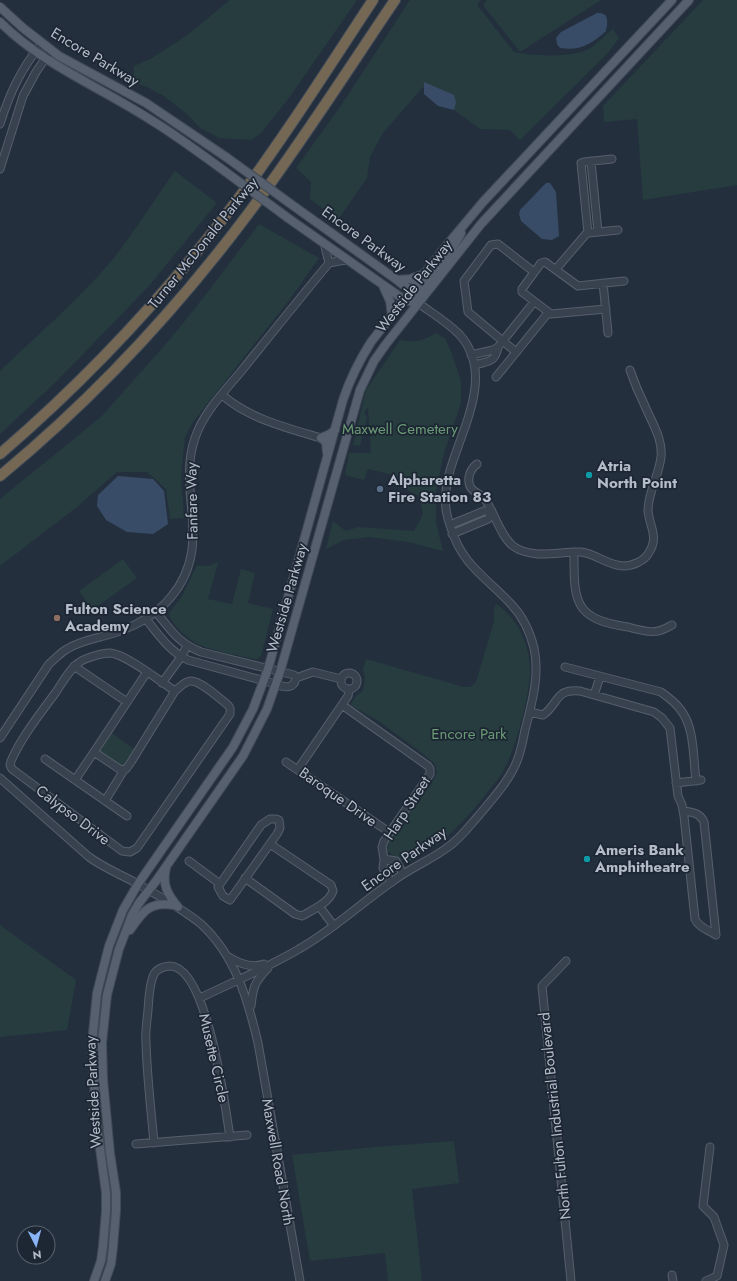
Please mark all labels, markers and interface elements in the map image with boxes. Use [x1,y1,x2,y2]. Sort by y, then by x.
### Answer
street label: Encore Parkway [47,22,144,92]
street label: Turner McDonald Parkway [143,172,263,314]
street label: Encore Parkway [317,201,411,277]
street label: Westside Parkway [371,235,458,337]
park label: Maxwell Cemetery [342,418,458,440]
place label: Atria North Point [596,455,677,494]
street label: Fanfare Way [180,461,204,540]
place label: Alpharetta Fire Station 83 [387,469,491,508]
marker: Atria North Point [584,470,594,480]
marker: Alpharetta Fire Station 83 [375,484,385,494]
street label: Westside Parkway [261,540,313,655]
place label: Fulton Science Academy [64,598,167,637]
marker: Fulton Science Academy [52,613,62,623]
park label: Encore Park [431,723,507,745]
street label: Baroque Drive [295,762,382,832]
street label: Harp Street [378,772,436,844]
street label: Calypso Drive [31,780,115,850]
street label: Encore Parkway [357,821,451,897]
place label: Ameris Bank Amphitheatre [594,839,690,878]
marker: Ameris Bank Amphitheatre [582,854,592,864]
street label: Musette Circle [193,1011,235,1105]
street label: North Fulton Industrial Boulevard [533,1011,577,1221]
street label: Westside Parkway [79,1035,107,1149]
street label: Maxwell Road North [256,1097,300,1227]
north arrow [16,1225,56,1265]
text: N [32,1247,42,1263]

